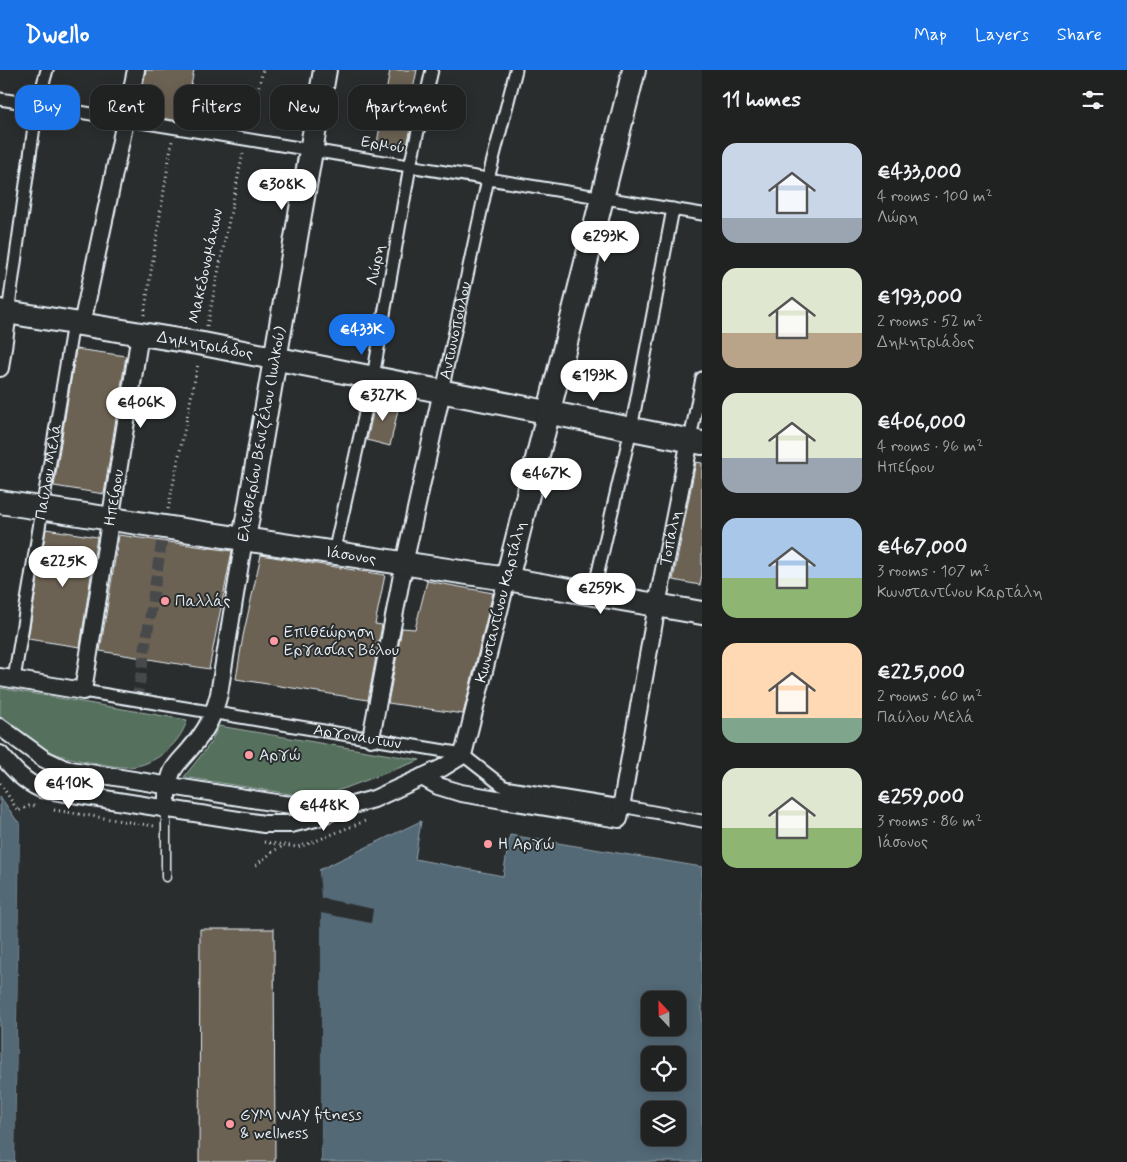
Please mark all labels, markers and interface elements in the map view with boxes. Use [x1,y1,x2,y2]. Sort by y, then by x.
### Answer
text: Dwello [25,20,90,51]
text: Map [914,23,947,47]
text: Layers [975,23,1029,47]
text: Share [1057,23,1102,47]
chip: Buy [15,85,80,130]
chip: Rent [90,85,164,130]
chip: Filters [174,85,260,130]
chip: New [270,85,338,130]
chip: Apartment [348,85,466,130]
text: 11 homes [722,86,801,114]
icon: filters [1079,86,1107,114]
street label: Ερμού [359,131,407,159]
text: €433,000 [877,158,961,186]
icon: home [762,163,822,223]
pin: €308K [247,168,317,211]
text: €308K [259,174,305,195]
text: 4 rooms · 100 m² [877,186,993,207]
street label: Μακεδονομάχων [184,207,228,325]
text: Λώρη [877,207,918,228]
pin: €293K [570,220,640,263]
text: €293K [582,226,628,247]
street label: Λώρη [362,243,390,287]
street label: Αντωνοπούλου [434,279,476,381]
text: €193,000 [877,283,962,311]
icon: home [762,288,822,348]
text: 2 rooms · 52 m² [877,311,983,332]
pin: €433K [327,314,397,356]
text: €433K [340,319,384,340]
street label: Ελευθερίου Βενιζέλου (Ιωλκού) [232,324,291,543]
street label: Δημητριάδος [156,326,255,364]
text: Δημητριάδος [877,332,974,353]
pin: €193K [559,360,629,402]
text: €193K [571,365,617,386]
pin: €327K [348,380,418,422]
text: €327K [360,385,406,406]
pin: €406K [106,386,176,429]
text: €406K [117,392,165,413]
text: €406,000 [877,408,966,436]
icon: home [762,413,822,473]
street label: Παύλου Μελά [30,422,67,522]
text: 4 rooms · 96 m² [877,436,983,457]
text: Ηπείρου [877,457,934,478]
pin: €467K [511,458,581,500]
text: €467K [522,463,570,484]
street label: Ηπείρου [99,468,129,528]
street label: Τοπάλη [655,508,686,568]
street label: Κωνσταντίνου Καρτάλη [471,519,531,685]
text: €467,000 [877,533,967,561]
icon: home [762,538,822,598]
street label: Ιάσονος [324,541,378,570]
pin: €225K [28,546,98,588]
text: €225K [40,551,86,572]
text: 3 rooms · 107 m² [877,561,990,582]
pin: €259K [566,572,636,615]
text: €259K [578,578,624,599]
text: Κωνσταντίνου Καρτάλη [877,582,1043,603]
place label: Παλλάς [175,591,230,612]
marker: Παλλάς [159,595,171,607]
place label: Επιθεώρηση Εργασίας Βόλου [284,622,399,661]
marker: Επιθεώρηση Εργασίας Βόλου [268,635,280,647]
text: €225,000 [877,658,965,686]
icon: home [762,663,822,723]
text: 2 rooms · 60 m² [877,686,982,707]
text: Παύλου Μελά [877,707,974,728]
street label: Αργοναυτών [312,719,403,754]
place label: Αργώ [259,745,301,766]
marker: Αργώ [243,749,255,761]
pin: €410K [34,768,104,810]
text: €410K [45,773,93,794]
text: €259,000 [877,783,964,811]
icon: home [762,788,822,848]
pin: €448K [289,790,359,832]
text: €448K [299,795,349,816]
text: 3 rooms · 86 m² [877,811,982,832]
text: Ιάσονος [877,832,928,853]
place label: Η Αργώ [498,834,554,855]
marker: Η Αργώ [482,838,494,850]
north arrow [641,991,686,1036]
map controls [641,991,686,1146]
button: locate [641,1046,686,1091]
button: layers [641,1101,686,1146]
place label: GYM WAY fitness & wellness [240,1105,362,1144]
marker: GYM WAY fitness & wellness [224,1118,236,1130]

